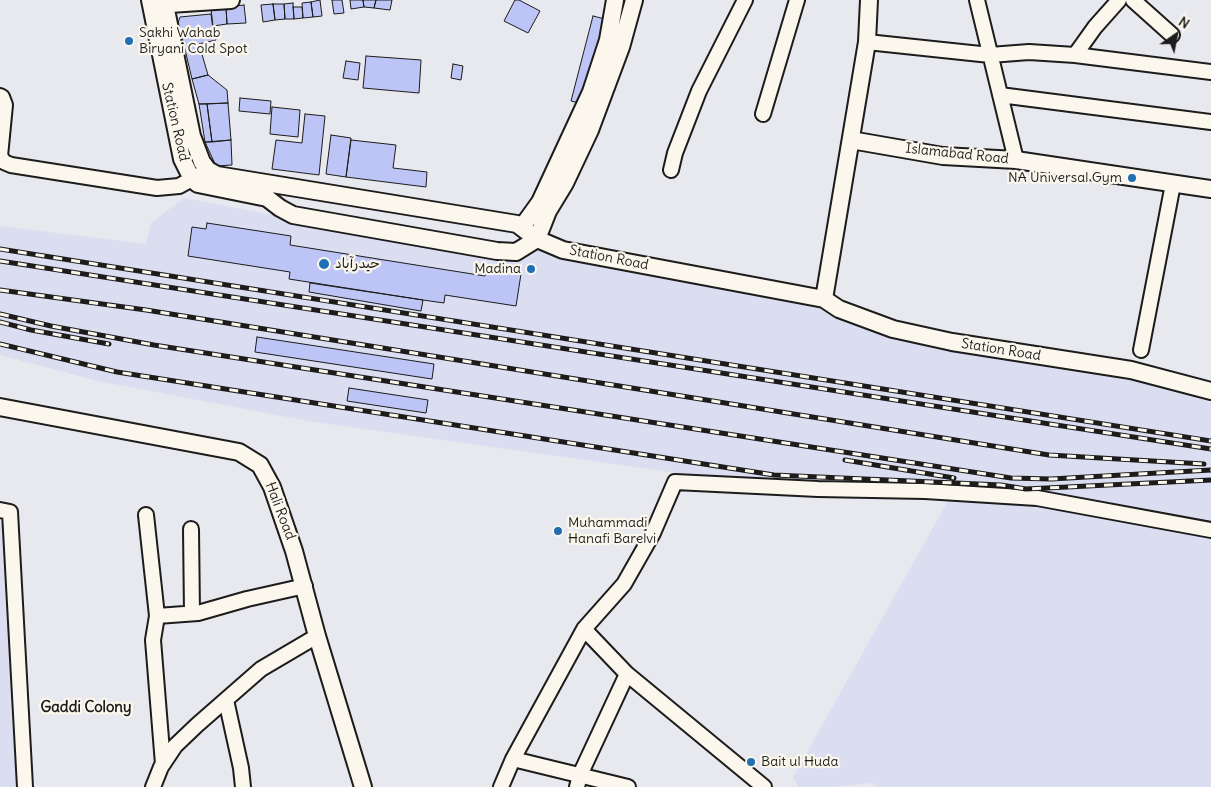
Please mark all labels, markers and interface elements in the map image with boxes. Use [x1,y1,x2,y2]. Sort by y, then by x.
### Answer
north arrow [1151,10,1201,60]
text: N [1175,12,1193,33]
place label: Sakhi Wahab Biryani Cold Spot [139,25,247,58]
marker: Sakhi Wahab Biryani Cold Spot [123,35,135,47]
street label: Station Road [158,81,192,163]
street label: Islamabad Road [904,140,1010,168]
place label: NA Universal Gym [1008,170,1122,186]
marker: NA Universal Gym [1126,172,1138,184]
street label: Station Road [568,242,650,274]
place label: حیدرآباد [335,256,380,272]
marker: حیدرآباد [317,257,331,271]
place label: Madina [474,261,521,277]
marker: Madina [525,263,537,275]
street label: Station Road [960,335,1042,365]
street label: Hali Road [261,480,299,542]
place label: Muhammadi Hanafi Barelvi [568,515,656,548]
marker: Muhammadi Hanafi Barelvi [552,525,564,537]
district label: Gaddi Colony [41,699,131,717]
place label: Bait ul Huda [761,754,838,770]
marker: Bait ul Huda [745,756,757,768]

